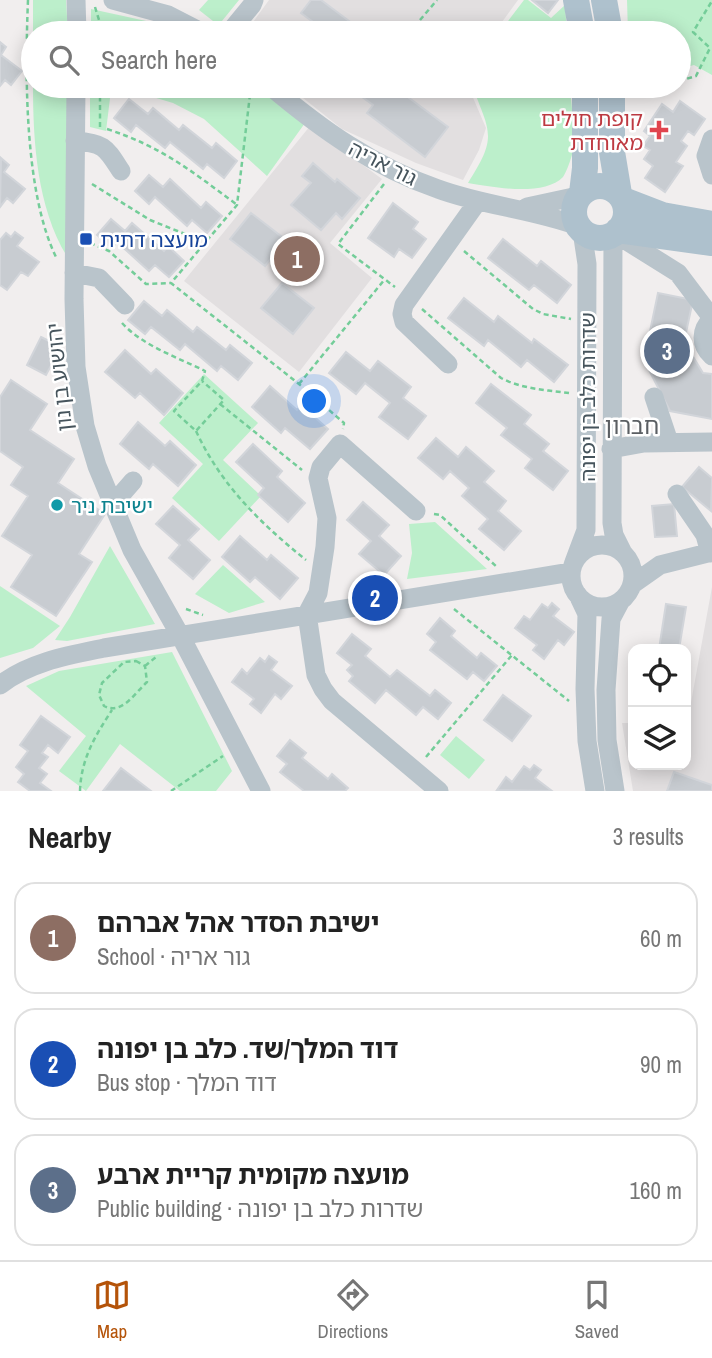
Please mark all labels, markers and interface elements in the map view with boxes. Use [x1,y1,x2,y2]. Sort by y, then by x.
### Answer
search box [21,21,691,98]
icon: search [45,41,83,79]
text: Search here [101,42,217,77]
place label: קופת חולים מאוחדת [541,104,643,157]
marker: קופת חולים מאוחדת [649,120,669,140]
street label: גור אריה [344,134,422,193]
place label: מועצה דתית [100,225,208,254]
marker: מועצה דתית [78,231,94,247]
pin: 1 [274,233,320,285]
street label: שדרות כלב בן יפונה [573,312,602,482]
street label: יהושוע בן נון [39,321,79,433]
pin: 3 [644,325,690,377]
your location [297,384,331,418]
district label: חברון [605,410,659,441]
place label: ישיבת ניר [71,491,153,520]
marker: ישיבת ניר [49,497,65,513]
pin: 2 [352,572,398,624]
map controls [628,644,691,770]
button: locate [628,644,691,707]
button: layers [628,707,691,770]
text: Nearby [28,817,111,857]
text: 3 results [613,821,684,852]
text: ישיבת הסדר אהל אברהם [97,905,379,940]
text: 1 [48,923,58,954]
text: 60 m [640,923,682,954]
text: School · גור אריה [97,941,250,972]
text: דוד המלך/שד. כלב בן יפונה [97,1031,398,1066]
text: 2 [48,1049,58,1080]
text: 90 m [640,1049,682,1080]
text: Bus stop · דוד המלך [97,1067,277,1098]
text: מועצה מקומית קריית ארבע [97,1157,409,1192]
text: 3 [48,1175,58,1206]
text: 160 m [630,1175,682,1206]
text: Public building · שדרות כלב בן יפונה [97,1193,423,1224]
tab: Map [93,1276,131,1344]
tab: Directions [317,1276,388,1344]
tab: Saved [575,1276,619,1344]

